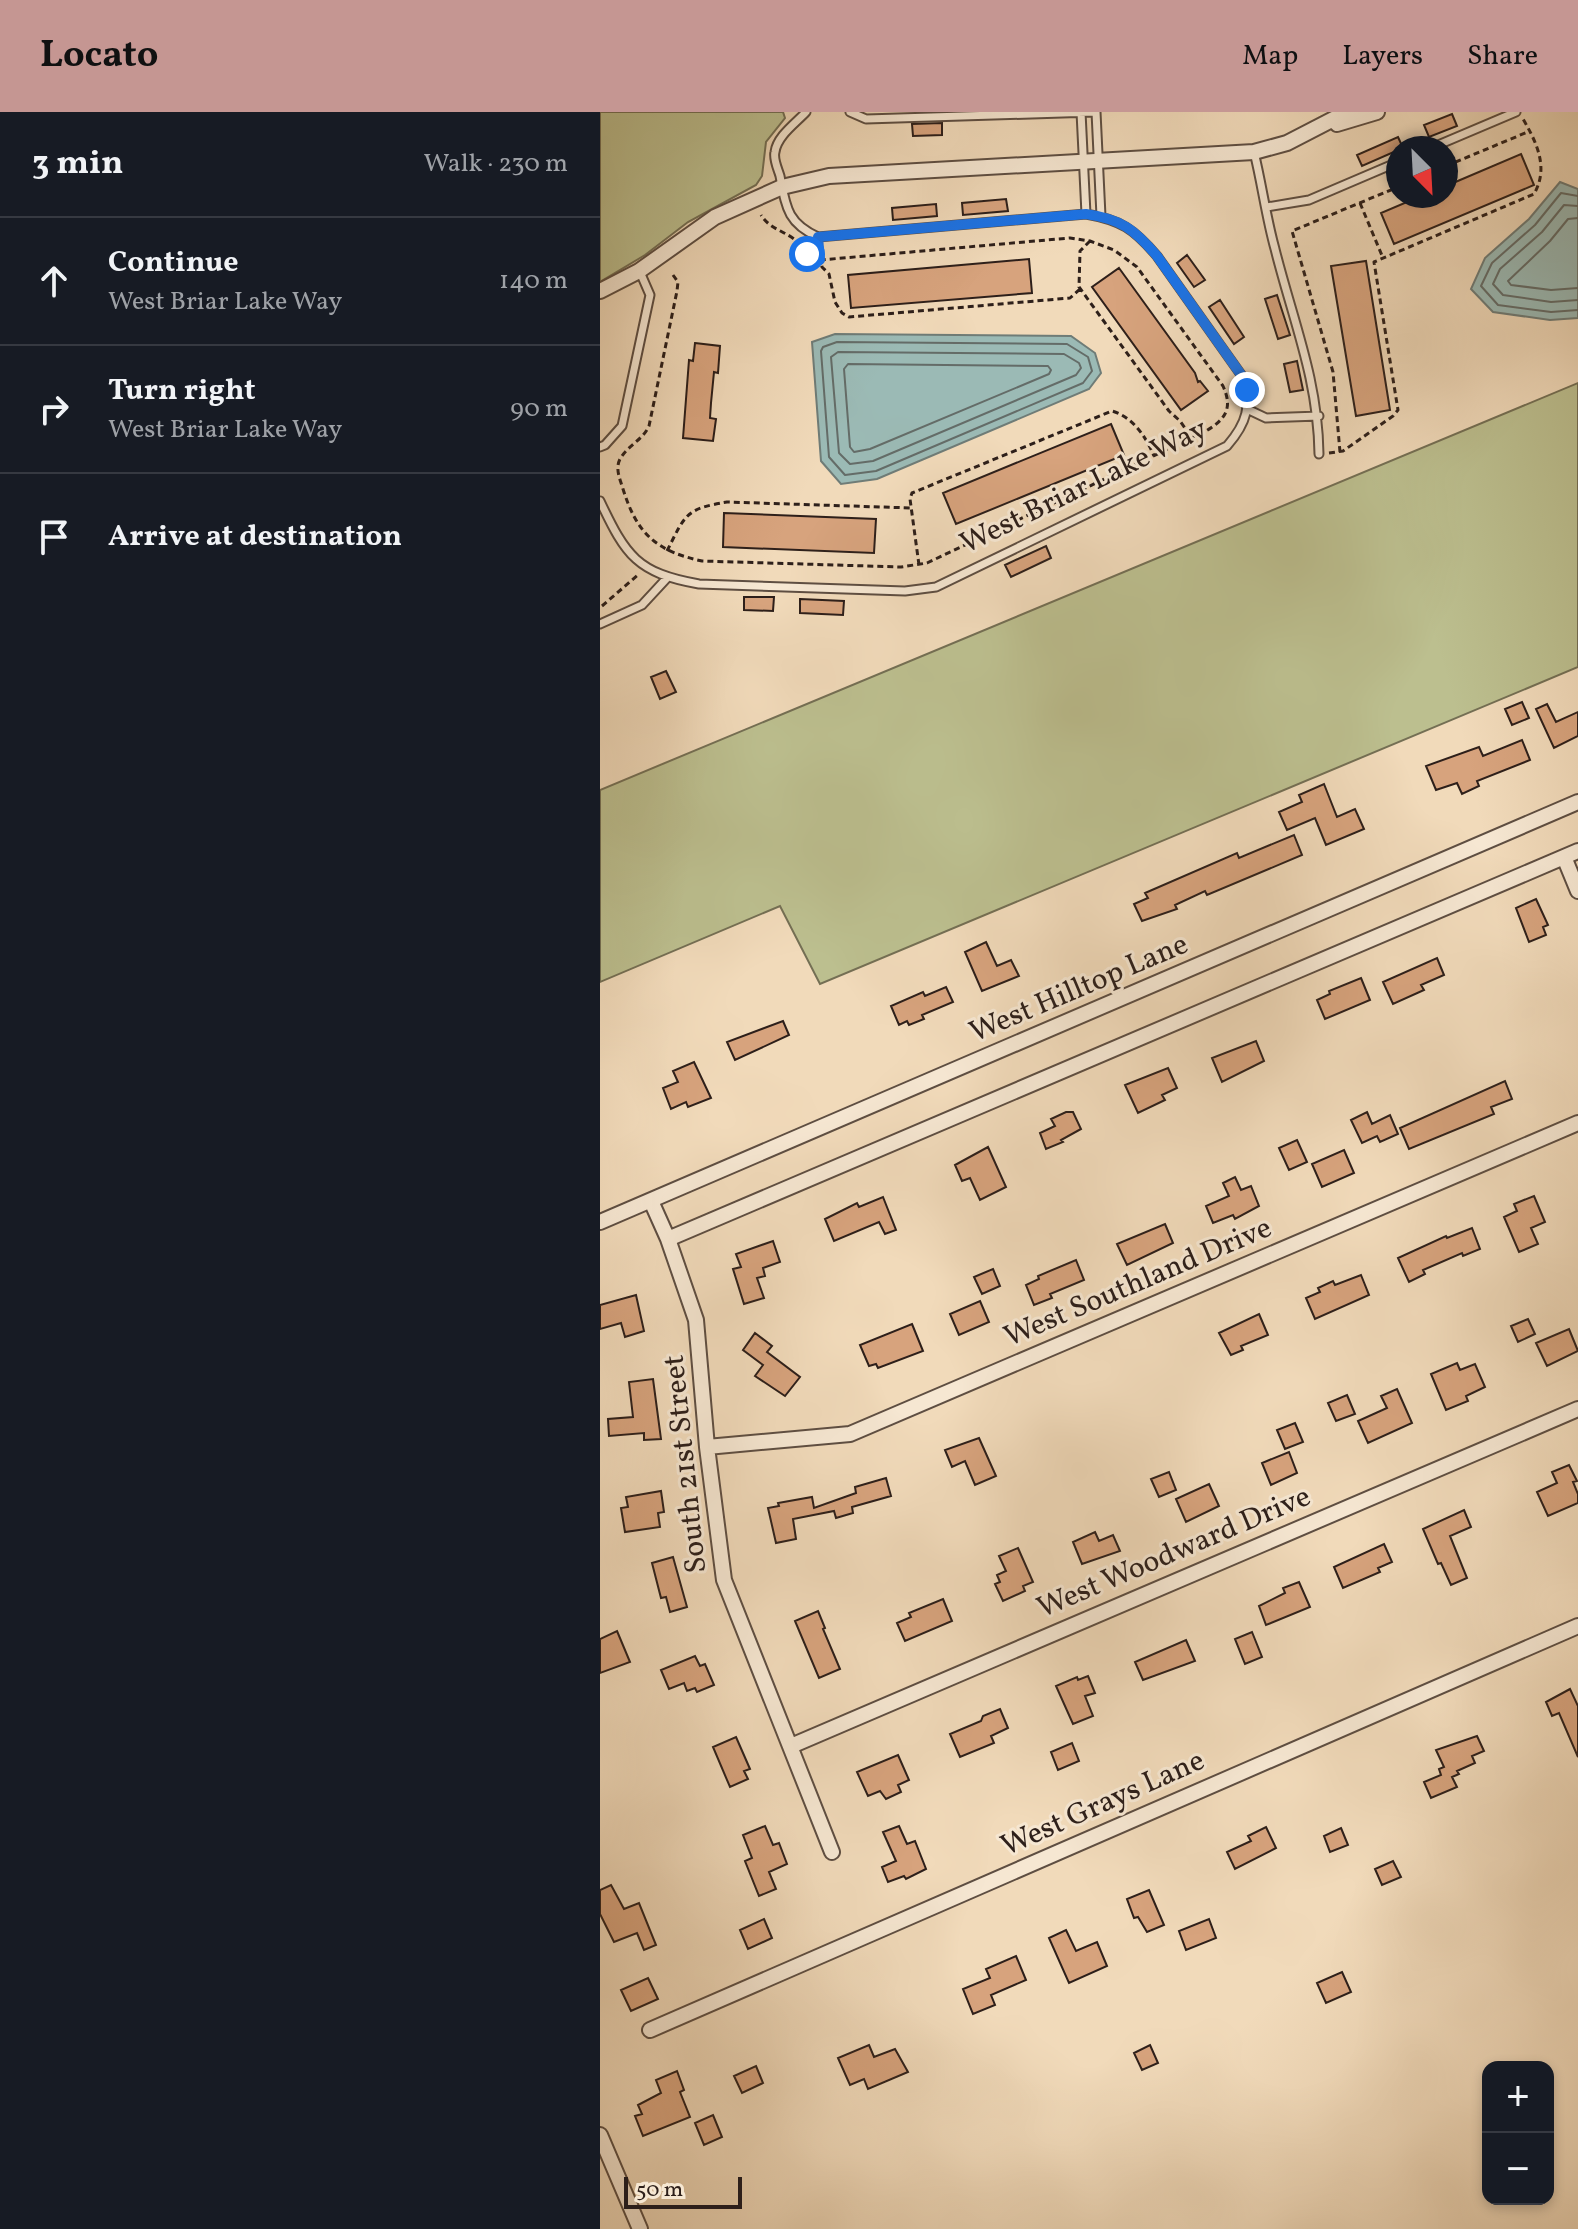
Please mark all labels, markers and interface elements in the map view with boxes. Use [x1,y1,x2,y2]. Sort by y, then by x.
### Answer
text: Locato [40,30,158,83]
text: Map [1242,37,1298,76]
text: Layers [1342,37,1423,76]
text: Share [1467,37,1538,76]
north arrow [1386,136,1458,208]
text: 3 min [32,141,123,188]
text: Walk · 230 m [424,146,568,182]
route start [789,236,825,272]
text: Continue [108,242,239,284]
icon: ahead [32,259,76,303]
text: 140 m [499,263,568,299]
text: West Briar Lake Way [108,284,342,320]
text: Turn right [108,370,256,412]
route end [1229,372,1265,408]
icon: right [32,387,76,431]
text: 90 m [510,391,568,427]
street label: West Briar Lake Way [953,409,1215,565]
text: West Briar Lake Way [108,412,342,448]
icon: arrive [32,515,76,559]
text: Arrive at destination [108,516,402,558]
street label: West Hilltop Lane [963,924,1195,1054]
street label: West Southland Drive [998,1208,1278,1358]
street label: South 21st Street [654,1353,718,1575]
street label: West Woodward Drive [1031,1476,1317,1630]
street label: West Grays Lane [995,1740,1211,1868]
map controls [1482,2061,1554,2205]
button: + [1482,2061,1554,2133]
button: − [1482,2133,1554,2205]
scale bar [624,2173,742,2209]
text: 50 m [636,2175,683,2206]

